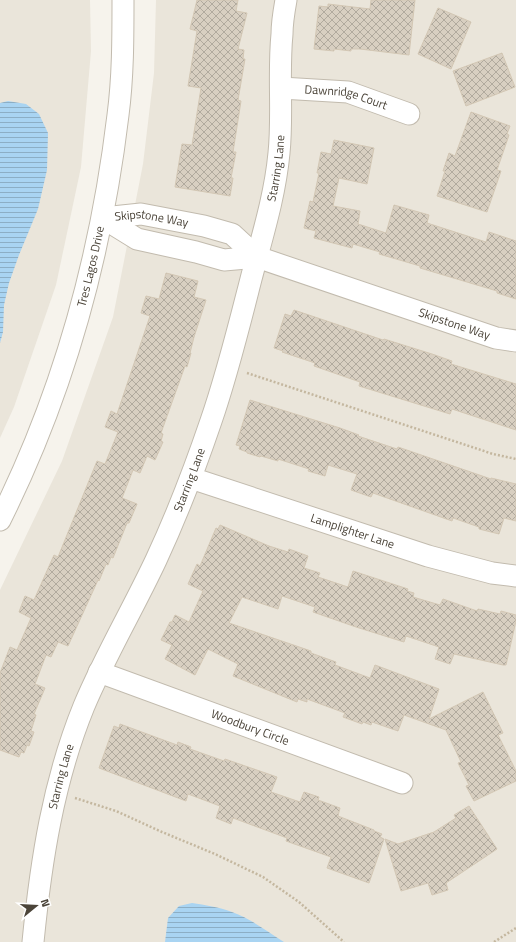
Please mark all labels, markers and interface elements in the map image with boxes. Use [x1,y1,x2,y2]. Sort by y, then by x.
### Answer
street label: Dawnridge Court [304,79,391,115]
street label: Starring Lane [261,134,289,203]
street label: Skipstone Way [114,204,190,232]
street label: Tres Lagos Drive [72,224,109,309]
street label: Skipstone Way [416,302,493,344]
street label: Starring Lane [168,445,210,515]
street label: Lamplighter Lane [308,508,397,553]
street label: Woodbury Circle [209,704,292,750]
street label: Starring Lane [43,741,79,811]
north arrow [16,886,56,926]
text: N [37,897,54,909]

